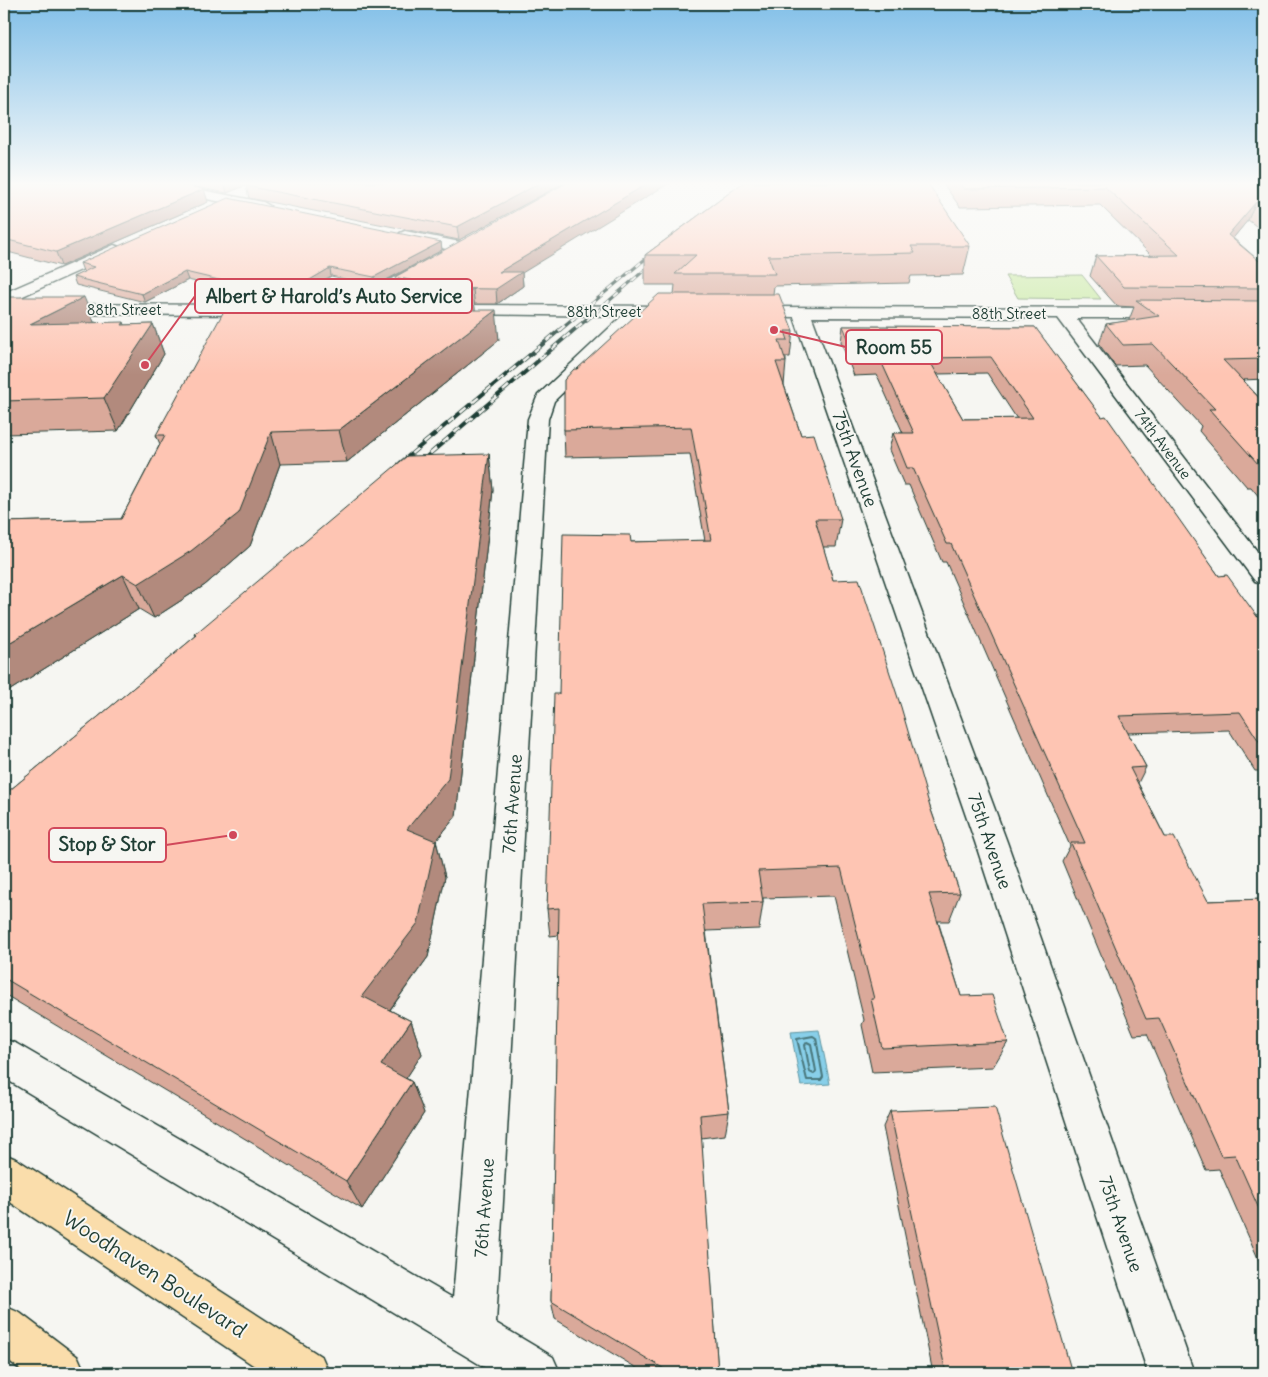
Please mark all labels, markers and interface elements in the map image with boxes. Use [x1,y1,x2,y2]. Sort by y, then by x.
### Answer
callout: Albert & Harold’s Auto Service [195,279,472,313]
text: Albert & Harold’s Auto Service [206,284,462,308]
street label: 88th Street [87,300,161,319]
street label: 88th Street [567,302,641,321]
street label: 88th Street [972,304,1046,323]
callout: Room 55 [846,330,942,364]
text: Room 55 [856,335,932,359]
street label: 74th Avenue [1130,405,1196,483]
street label: 75th Avenue [827,408,883,510]
street label: 76th Avenue [497,753,527,855]
street label: 75th Avenue [963,790,1017,892]
callout: Stop & Stor [49,828,166,862]
text: Stop & Stor [59,832,156,856]
street label: 76th Avenue [469,1157,499,1259]
street label: 75th Avenue [1094,1173,1148,1275]
street label: Woodhaven Boulevard [58,1204,252,1344]

